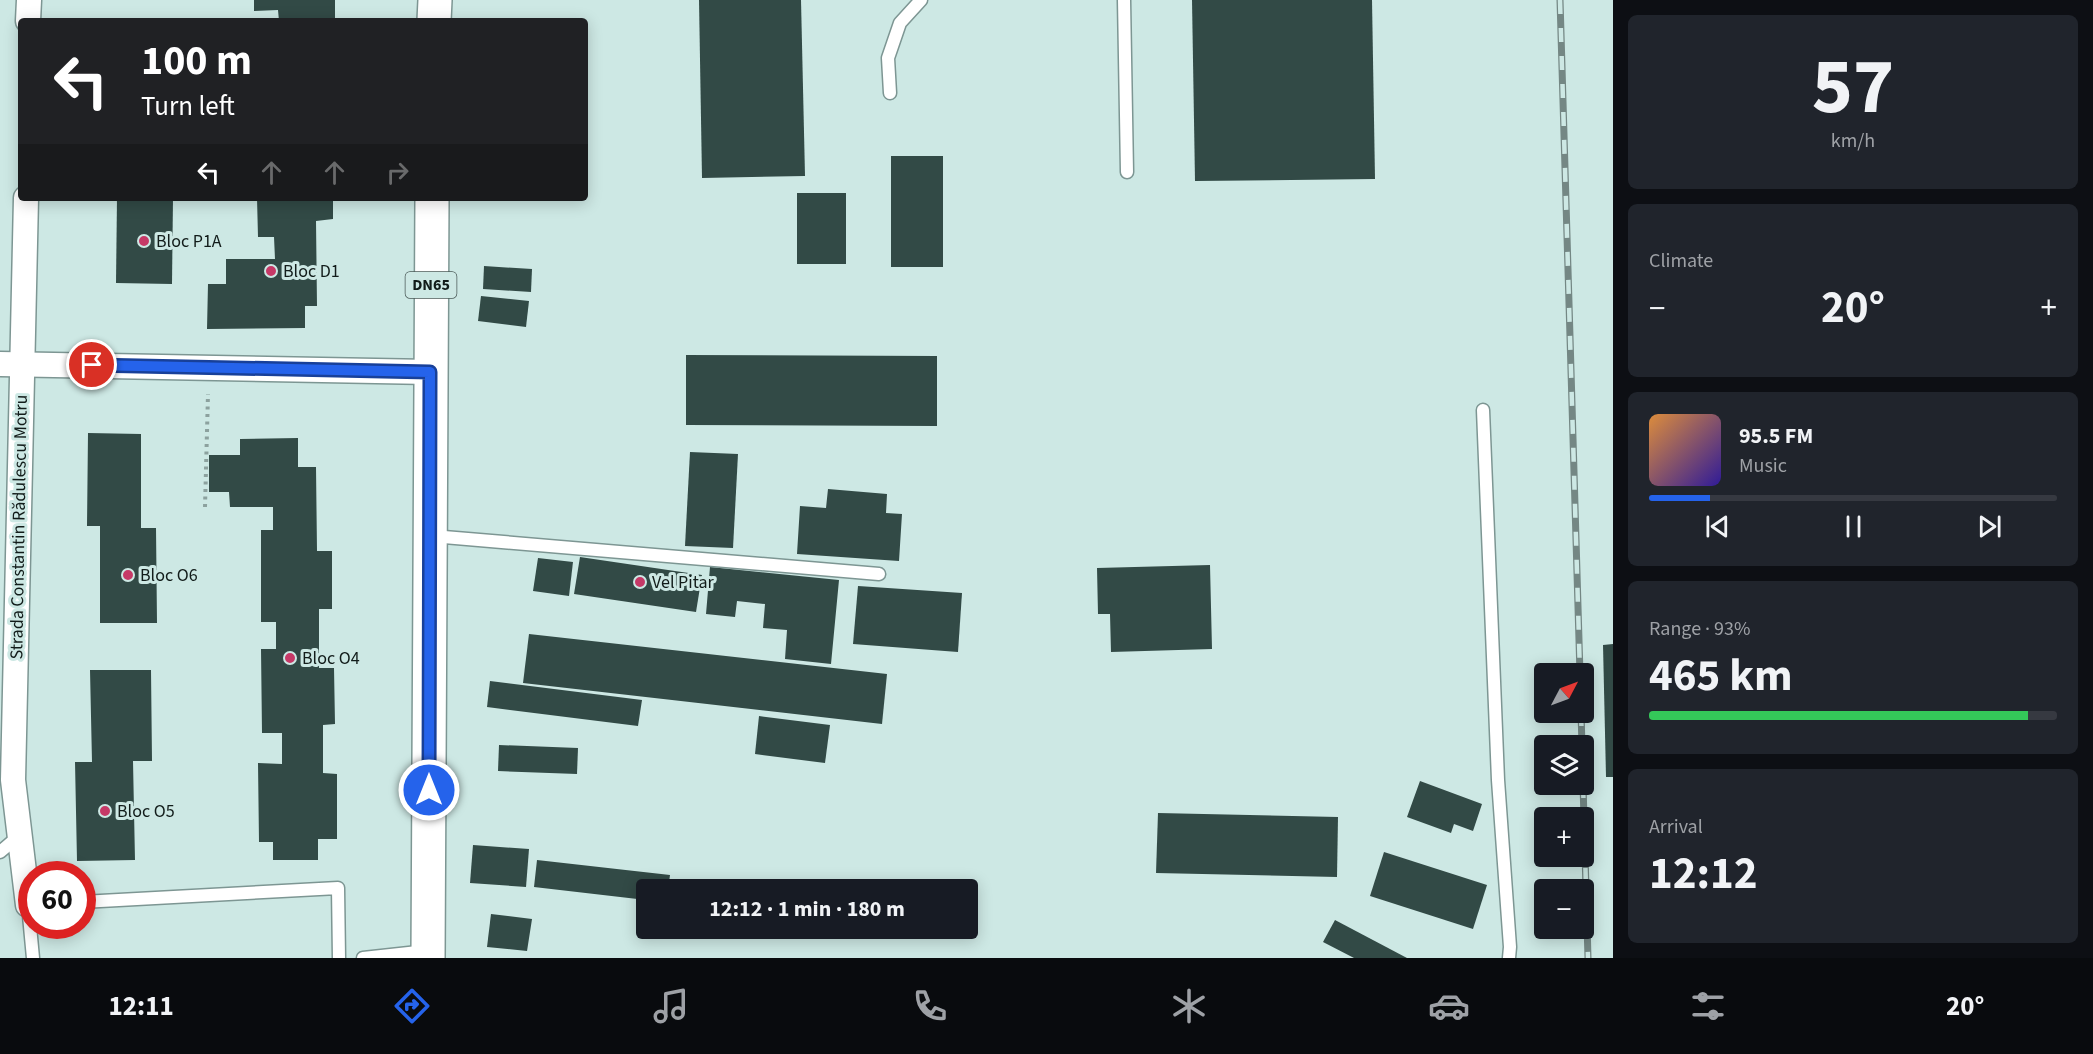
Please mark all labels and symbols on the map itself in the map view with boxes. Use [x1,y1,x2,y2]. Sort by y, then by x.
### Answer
place label: Bloc P1A [156,229,222,254]
marker: Bloc P1A [137,234,151,248]
place label: Bloc D1 [283,259,340,284]
marker: Bloc D1 [264,264,278,278]
road number: DN65 [406,272,456,298]
pin [66,339,117,390]
street label: Strada Constantin Rădulescu Motru [4,394,34,660]
place label: Bloc O6 [140,563,198,588]
marker: Bloc O6 [121,568,135,582]
place label: Vel Pitar [652,570,715,595]
marker: Vel Pitar [633,575,647,589]
place label: Bloc O4 [302,646,360,671]
marker: Bloc O4 [283,651,297,665]
north arrow [1534,663,1594,723]
position arrow [397,758,461,822]
place label: Bloc O5 [117,799,175,824]
marker: Bloc O5 [98,804,112,818]
speed limit sign: 60 [18,861,96,939]

